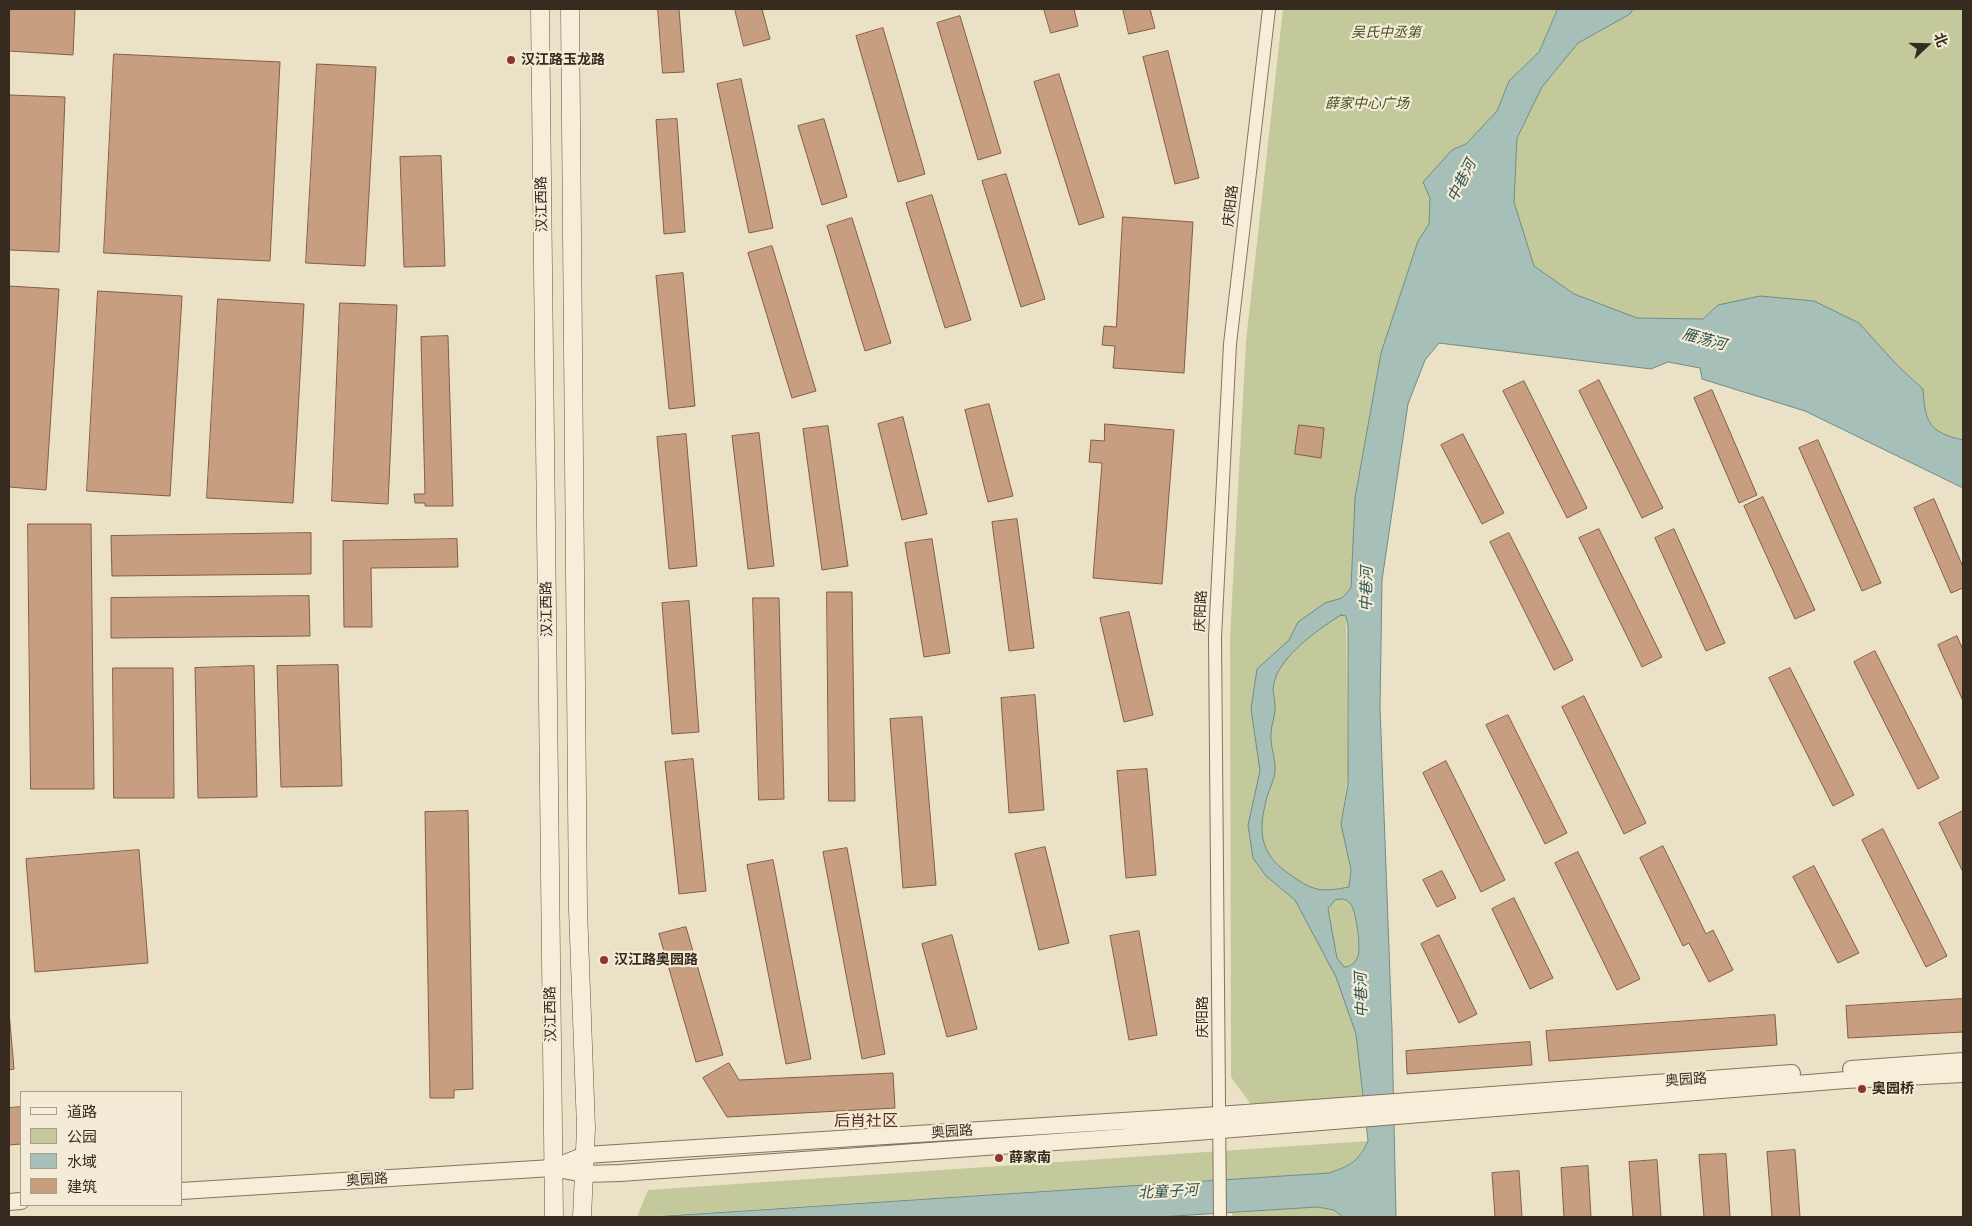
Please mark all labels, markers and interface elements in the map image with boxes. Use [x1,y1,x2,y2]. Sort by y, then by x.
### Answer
north arrow [1902,20,1952,70]
park label: 吴氏中丞第 [1351,25,1421,41]
text: 北 [1930,30,1952,49]
place label: 汉江路玉龙路 [521,52,605,68]
marker: 汉江路玉龙路 [505,54,517,66]
park label: 薛家中心广场 [1325,96,1409,112]
water label: 中巷河 [1444,157,1480,205]
street label: 汉江西路 [533,176,551,232]
street label: 庆阳路 [1220,184,1242,228]
water label: 雁荡河 [1680,325,1728,355]
water label: 中巷河 [1358,566,1376,612]
street label: 汉江西路 [538,581,556,637]
street label: 庆阳路 [1192,590,1210,632]
place label: 汉江路奥园路 [614,952,698,968]
marker: 汉江路奥园路 [598,954,610,966]
water label: 中巷河 [1352,972,1372,1018]
street label: 汉江西路 [542,986,560,1042]
street label: 庆阳路 [1195,996,1211,1038]
street label: 奥园路 [1664,1070,1708,1090]
place label: 奥园桥 [1872,1081,1914,1097]
marker: 奥园桥 [1856,1083,1868,1095]
legend [20,1091,182,1206]
text: 道路 [67,1102,97,1121]
district label: 后肖社区 [834,1111,898,1131]
street label: 奥园路 [930,1122,974,1142]
text: 公园 [67,1127,97,1146]
place label: 薛家南 [1009,1150,1051,1166]
text: 水域 [67,1152,97,1171]
marker: 薛家南 [993,1152,1005,1164]
street label: 奥园路 [345,1170,389,1190]
text: 建筑 [67,1177,97,1196]
water label: 北童子河 [1138,1181,1198,1203]

